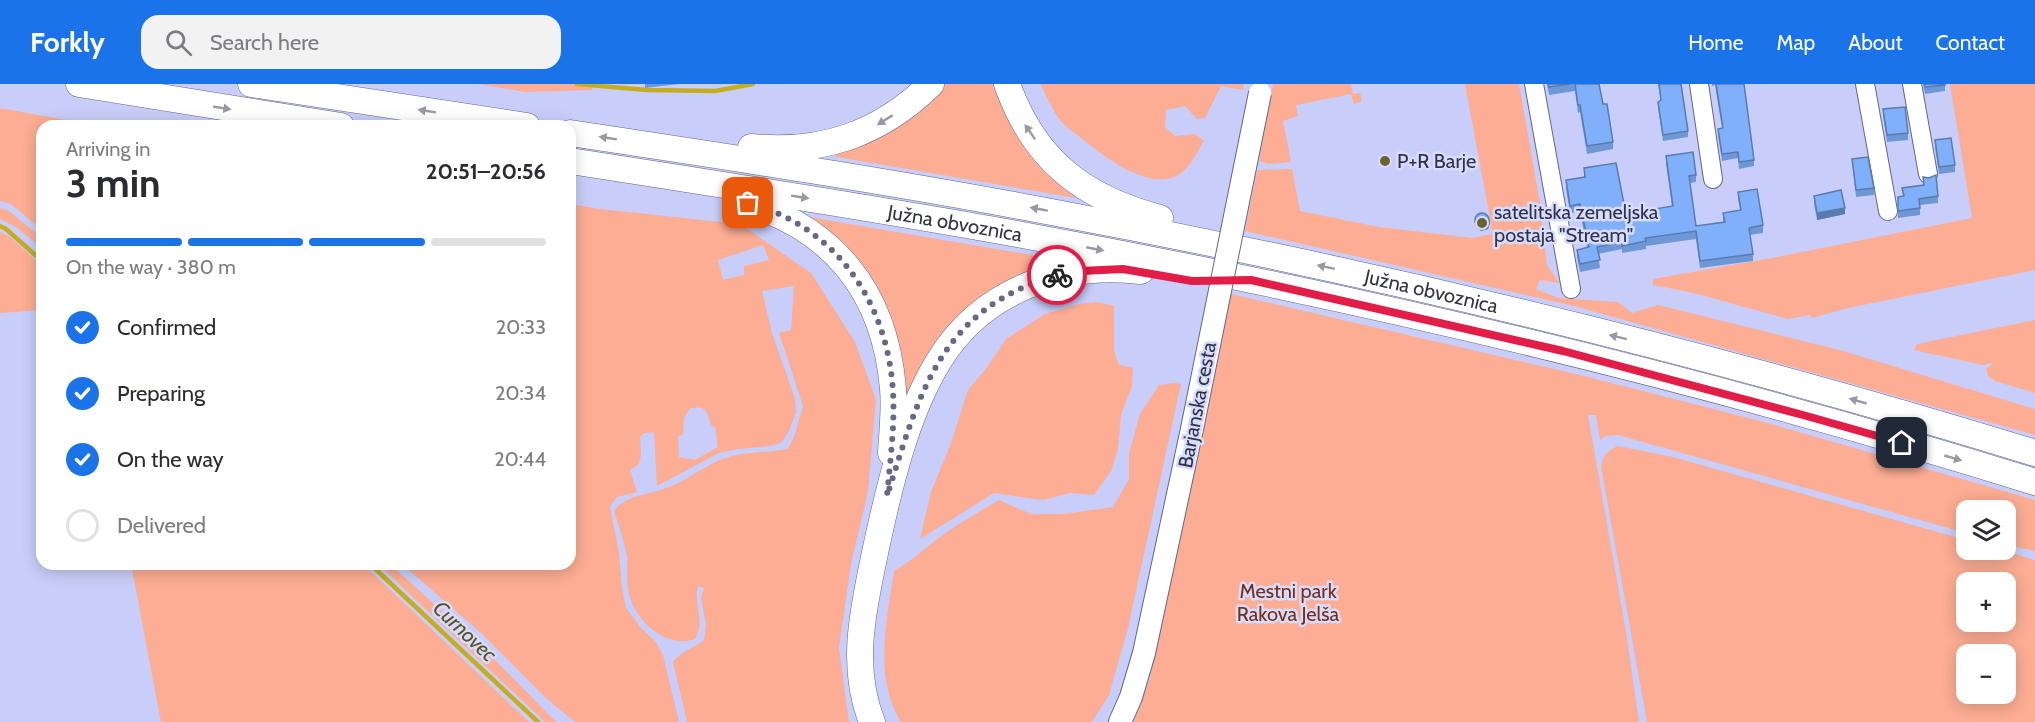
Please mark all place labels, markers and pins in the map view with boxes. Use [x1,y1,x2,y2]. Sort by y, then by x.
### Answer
place label: P+R Barje [1397,149,1476,173]
marker: P+R Barje [1378,154,1392,168]
pin [722,177,773,228]
place label: satelitska zemeljska postaja "Stream" [1494,200,1659,247]
marker: satelitska zemeljska postaja "Stream" [1475,216,1489,230]
pin [1876,417,1927,468]

